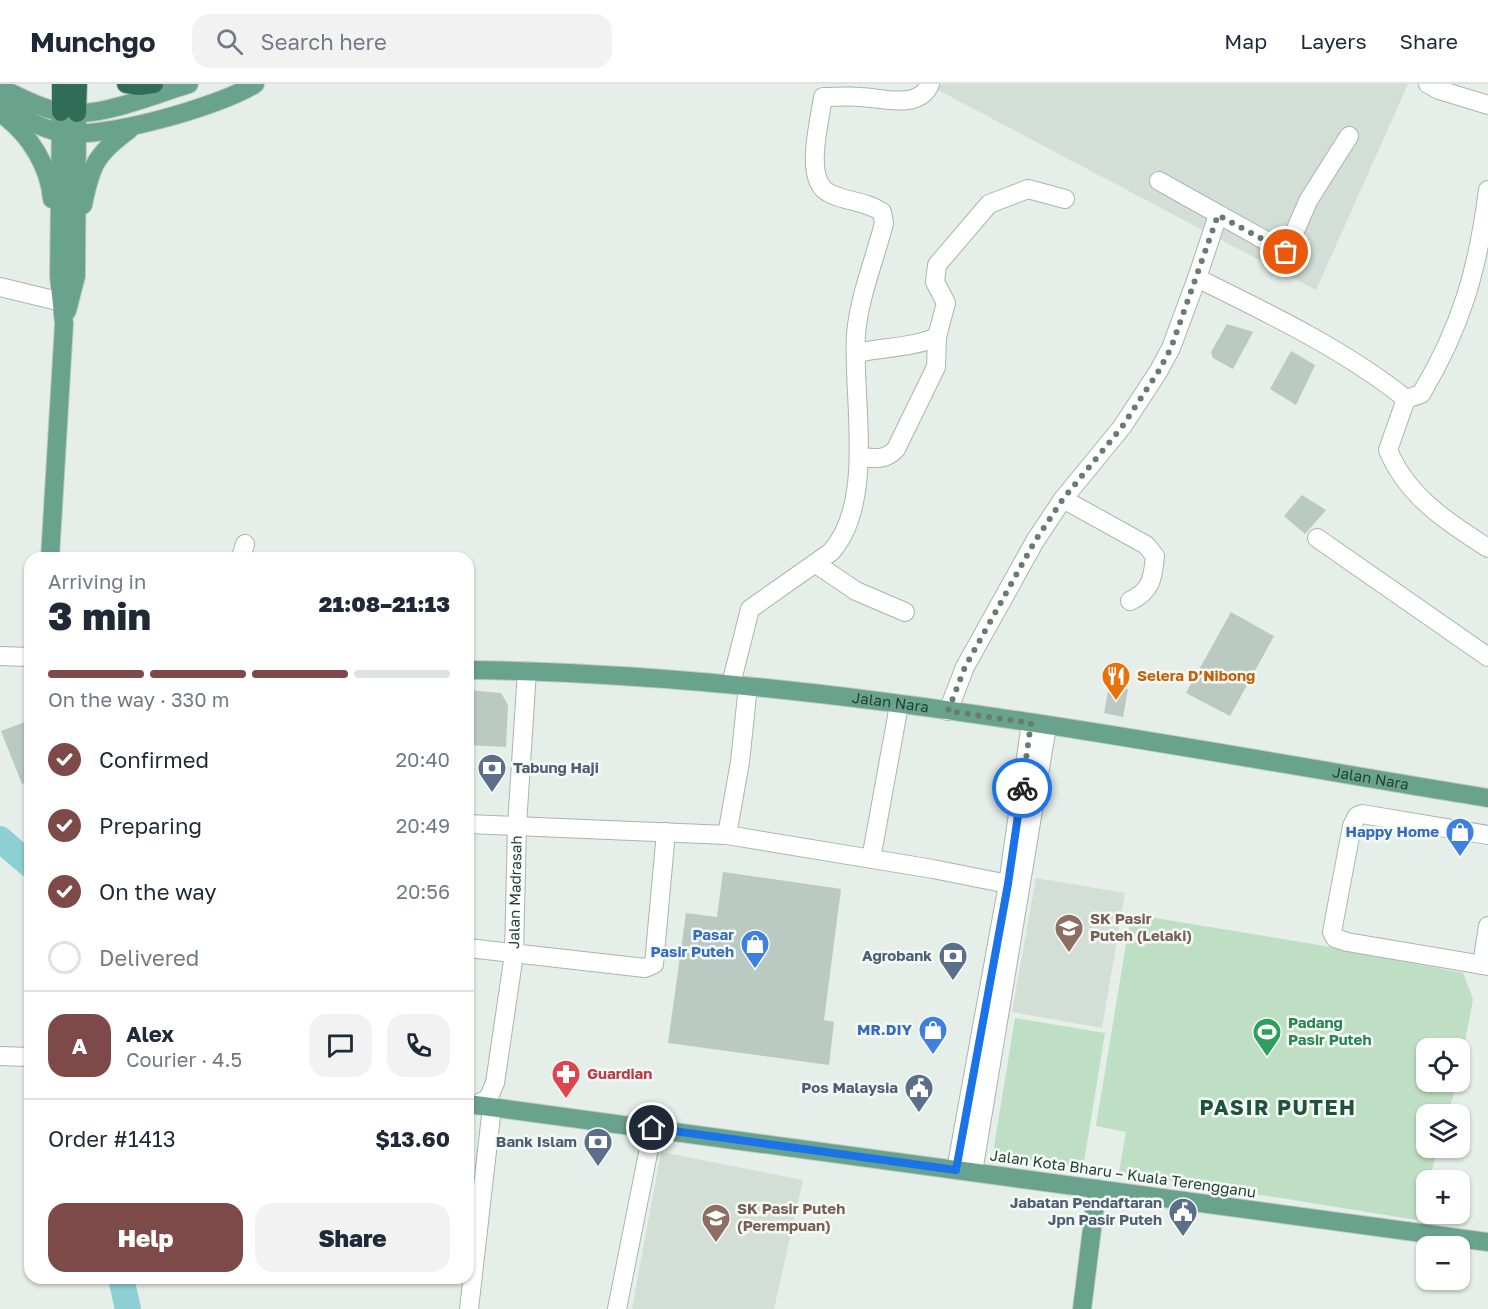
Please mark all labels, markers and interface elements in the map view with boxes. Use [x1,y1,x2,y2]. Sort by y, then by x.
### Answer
search box [192,14,612,68]
text: Munchgo [30,25,156,58]
icon: search [213,25,246,58]
text: Search here [261,28,387,55]
text: Map [1224,28,1267,54]
text: Layers [1300,28,1367,54]
text: Share [1400,28,1458,54]
pin [1260,226,1311,277]
icon: bag [1269,235,1302,268]
text: Arriving in [48,569,146,593]
text: 21:08–21:13 [319,590,450,617]
text: 3 min [48,592,151,639]
restaurant icon: Selera D’Nibong [1100,660,1132,702]
place label: Selera D’Nibong [1137,666,1255,684]
text: On the way · 330 m [48,687,229,711]
street label: Jalan Nara [851,688,930,716]
icon: check [48,743,81,776]
text: Confirmed [99,746,209,773]
text: 20:40 [395,747,450,771]
bank icon: Tabung Haji [476,752,508,794]
place label: Tabung Haji [513,758,599,776]
courier [992,758,1052,818]
street label: Jalan Nara [1331,762,1410,793]
icon: bike [1006,772,1039,805]
icon: check [48,809,81,842]
text: Preparing [99,812,202,839]
text: 20:49 [396,813,450,837]
shop icon: Happy Home [1444,816,1476,858]
place label: Happy Home [1346,822,1439,840]
street label: Jalan Madrasah [504,835,525,949]
icon: check [48,875,81,908]
text: On the way [99,878,217,905]
text: 20:56 [396,879,450,903]
place label: SK Pasir Puteh (Lelaki) [1090,909,1192,944]
school or university icon: SK Pasir Puteh (Lelaki) [1053,912,1085,954]
place label: Pasar Pasir Puteh [650,925,734,960]
shop icon: Pasar Pasir Puteh [739,928,771,970]
bank icon: Agrobank [937,940,969,982]
text: Delivered [99,944,199,971]
place label: Agrobank [862,946,932,964]
place label: Padang Pasir Puteh [1288,1013,1372,1048]
button: chat [309,1014,372,1077]
button: phone [387,1014,450,1077]
shop icon: MR.DIY [917,1014,949,1056]
sports icon: Padang Pasir Puteh [1251,1016,1283,1058]
text: Alex [126,1020,174,1047]
place label: MR.DIY [857,1020,912,1038]
text: A [72,1032,87,1059]
map controls [1416,1038,1470,1290]
button: locate [1416,1038,1470,1092]
text: Courier · 4.5 [126,1047,242,1071]
pharmacy icon: Guardian [550,1058,582,1100]
place label: Guardian [587,1064,652,1082]
public building icon: Pos Malaysia [903,1072,935,1114]
place label: Pos Malaysia [801,1078,898,1096]
district label: PASIR PUTEH [1199,1094,1357,1120]
pin [626,1102,677,1153]
button: layers [1416,1104,1470,1158]
icon: home [635,1111,668,1144]
text: Order #1413 [48,1125,176,1152]
text: $13.60 [375,1125,450,1152]
bank icon: Bank Islam [582,1126,614,1168]
place label: Bank Islam [496,1132,577,1150]
street label: Jalan Kota Bharu – Kuala Terengganu [989,1145,1257,1201]
button: + [1416,1170,1470,1224]
place label: Jabatan Pendaftaran Jpn Pasir Puteh [1010,1193,1162,1228]
public building icon: Jabatan Pendaftaran Jpn Pasir Puteh [1167,1196,1199,1238]
place label: SK Pasir Puteh (Perempuan) [737,1199,845,1234]
school or university icon: SK Pasir Puteh (Perempuan) [700,1202,732,1244]
button: Help [48,1203,243,1272]
button: Share [255,1203,450,1272]
button: − [1416,1236,1470,1290]

